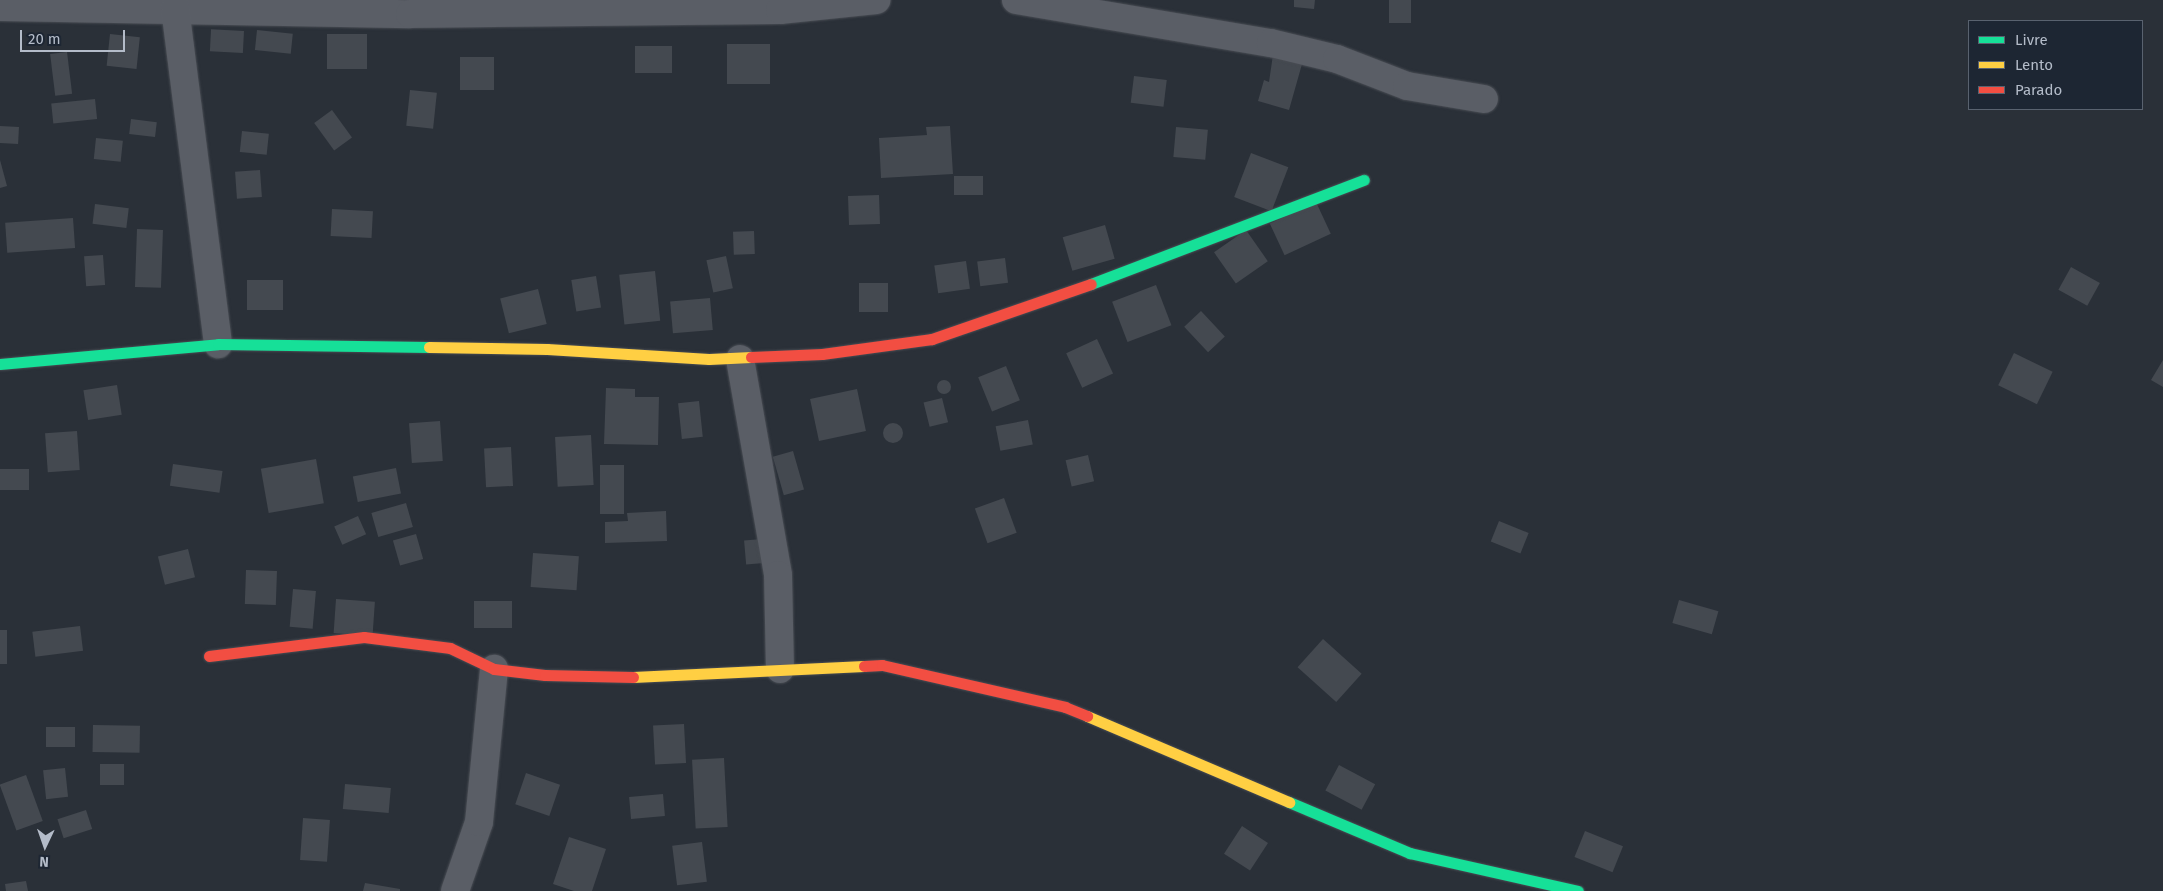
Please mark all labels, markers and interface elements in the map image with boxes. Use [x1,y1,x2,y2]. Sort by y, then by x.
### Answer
scale bar [22,20,128,52]
legend [1968,20,2143,110]
text: 20 m [28,30,61,48]
text: Livre [2015,31,2048,49]
text: Lento [2015,56,2053,74]
text: Parado [2015,81,2062,99]
north arrow [20,821,70,871]
text: N [39,853,49,870]

